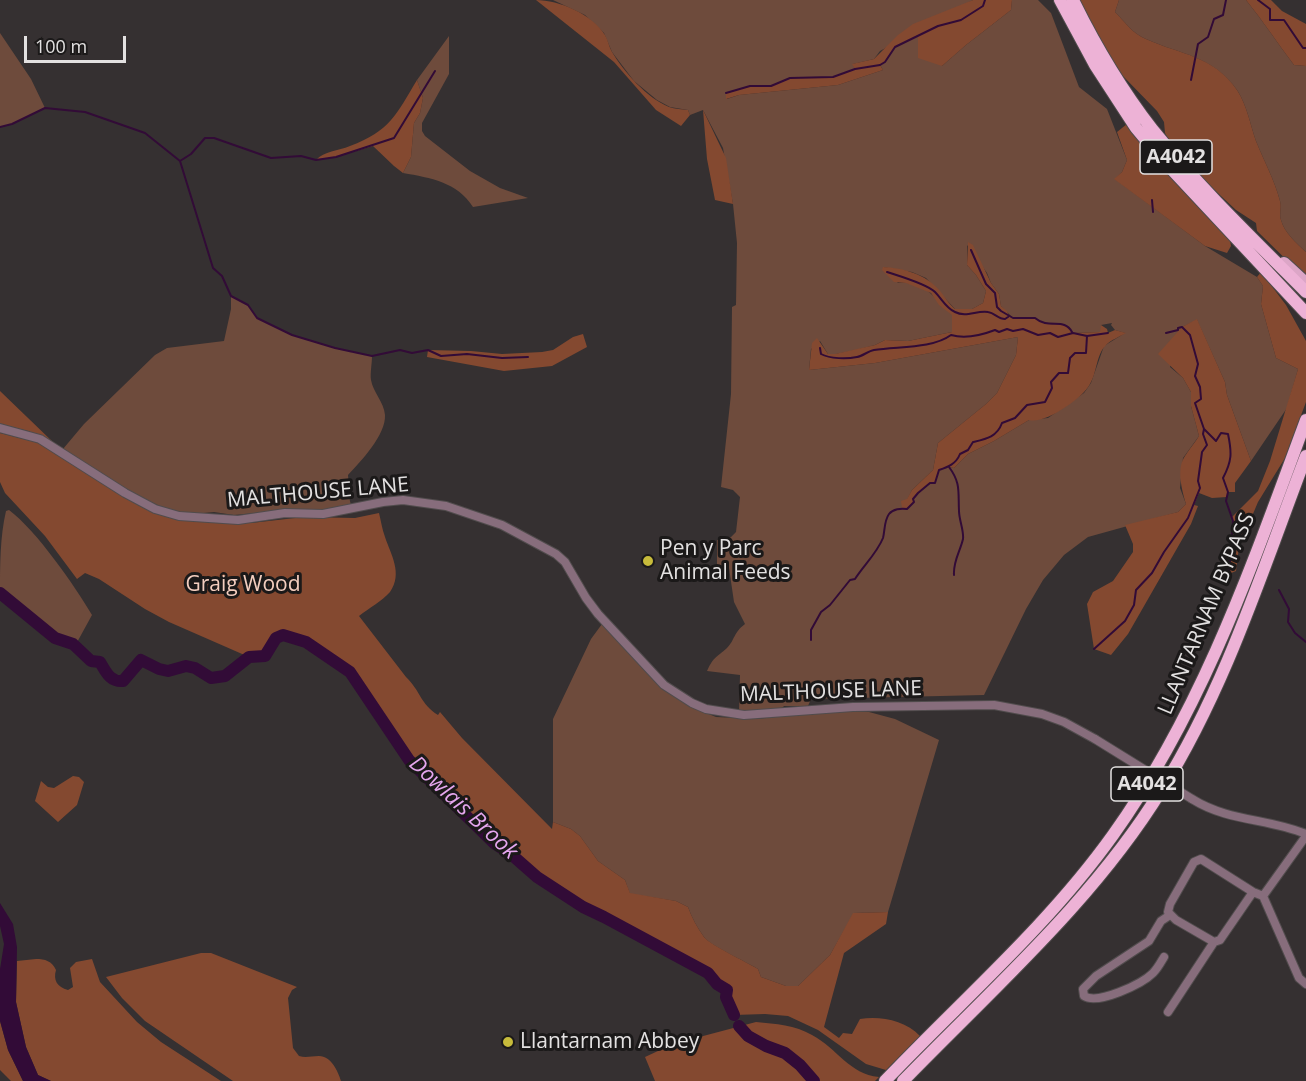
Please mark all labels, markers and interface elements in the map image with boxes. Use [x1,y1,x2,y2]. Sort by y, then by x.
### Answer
scale bar [27,24,129,62]
text: 100 m [35,34,87,58]
road number: A4042 [1140,140,1212,174]
street label: MALTHOUSE LANE [226,473,410,513]
street label: LLANTARNAM BYPASS [1153,509,1261,719]
place label: Pen y Parc Animal Feeds [660,536,791,586]
marker: Pen y Parc Animal Feeds [641,554,655,568]
park label: Graig Wood [185,572,301,598]
street label: MALTHOUSE LANE [740,676,922,708]
water label: Dowlais Brook [403,751,523,865]
road number: A4042 [1111,767,1183,801]
place label: Llantarnam Abbey [520,1029,699,1055]
marker: Llantarnam Abbey [501,1035,515,1049]

